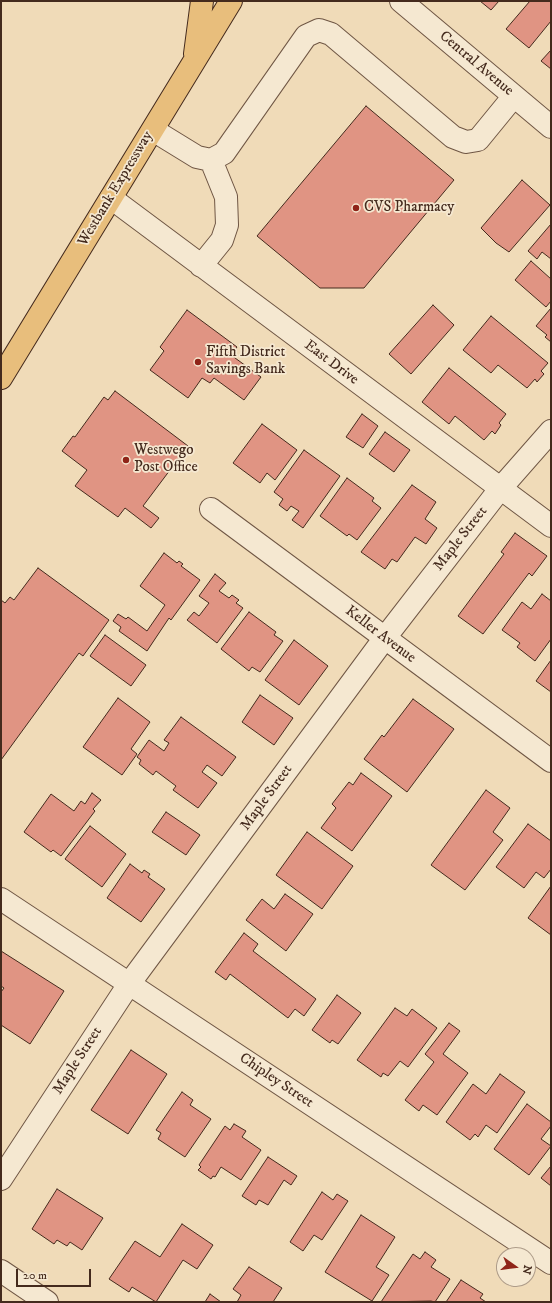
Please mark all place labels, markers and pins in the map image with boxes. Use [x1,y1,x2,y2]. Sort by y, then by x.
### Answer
place label: CVS Pharmacy [364,199,454,217]
marker: CVS Pharmacy [351,203,361,213]
place label: Fifth District Savings Bank [206,344,285,379]
marker: Fifth District Savings Bank [193,357,203,367]
place label: Westwego Post Office [134,442,198,477]
marker: Westwego Post Office [121,455,131,465]

